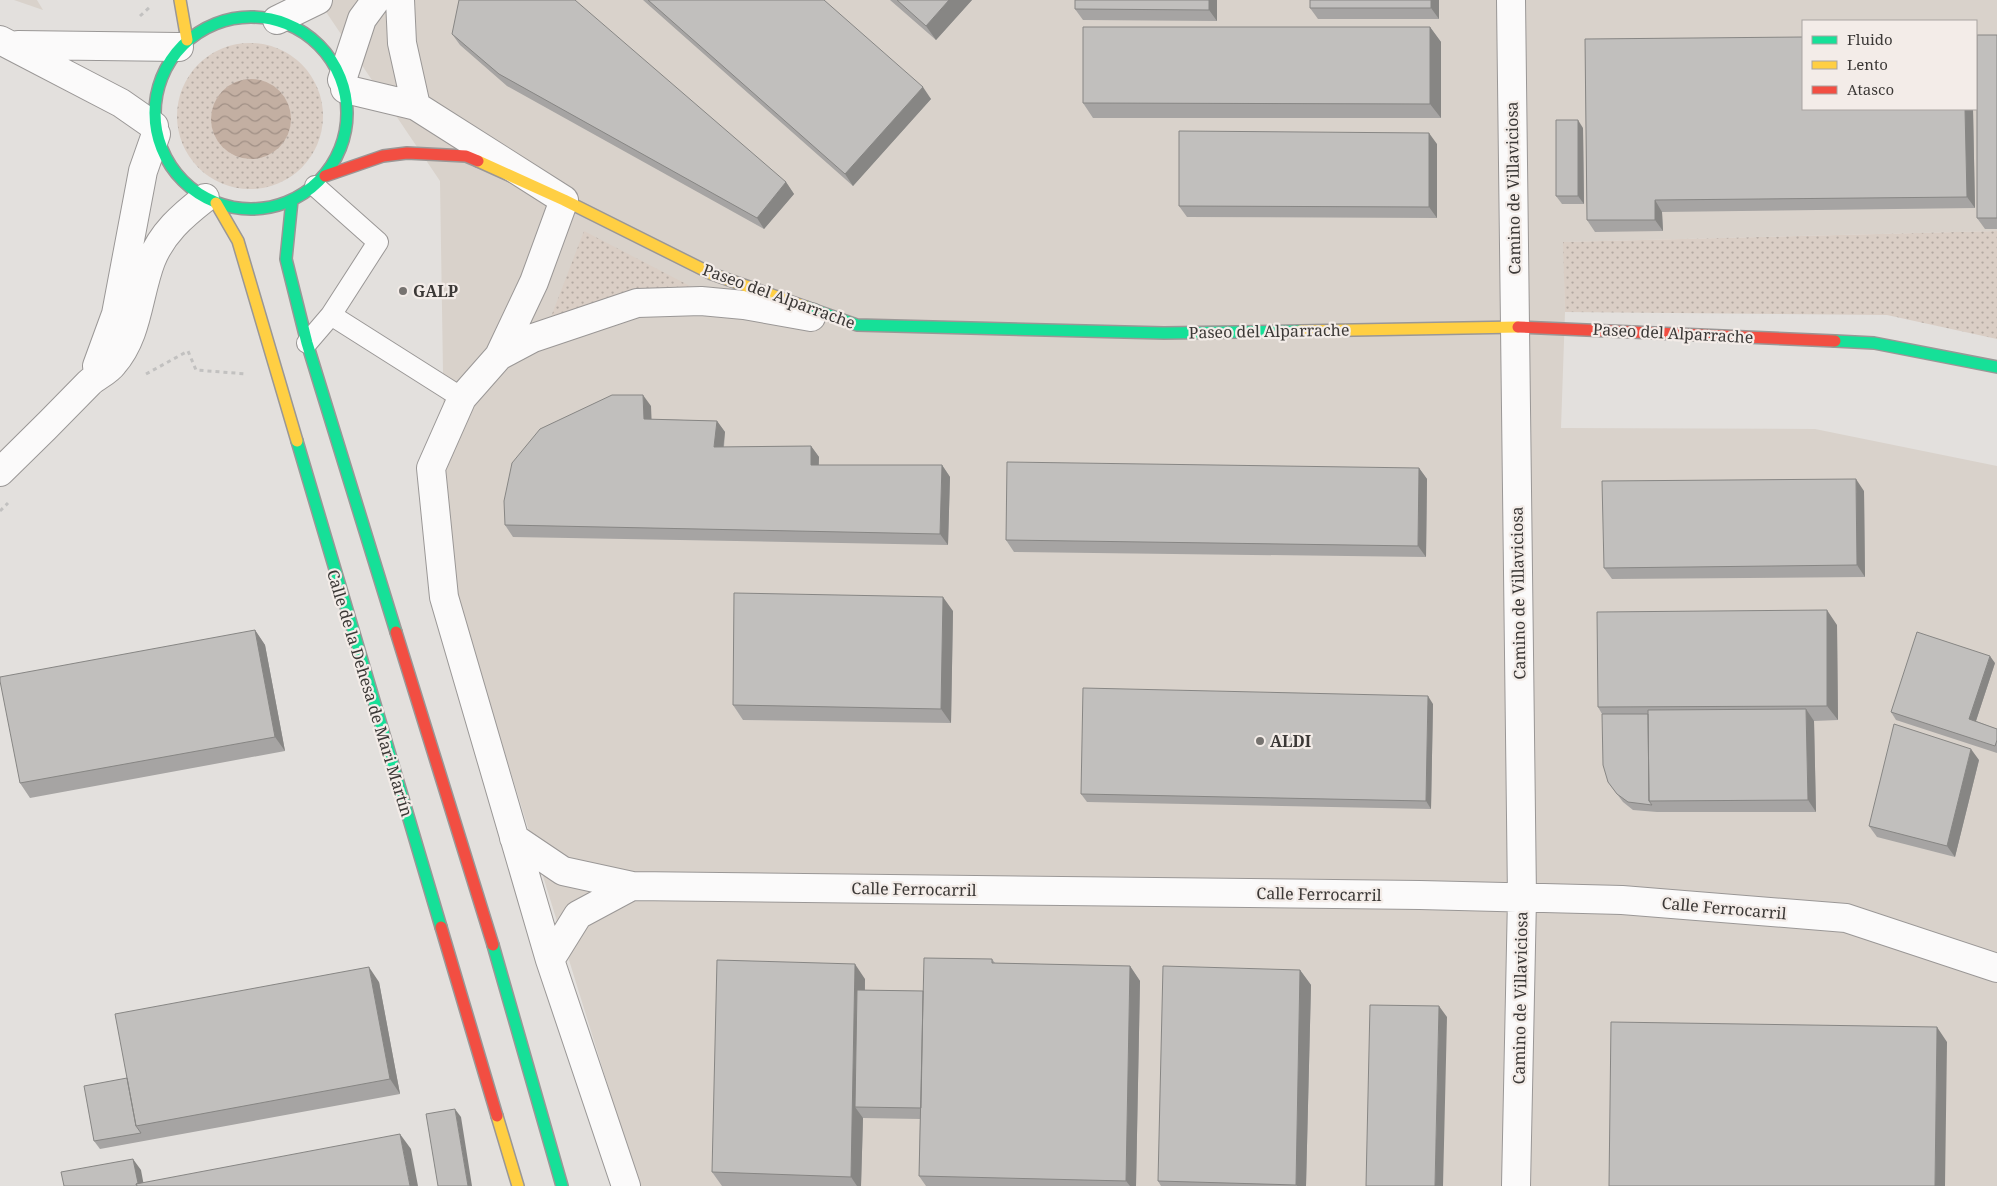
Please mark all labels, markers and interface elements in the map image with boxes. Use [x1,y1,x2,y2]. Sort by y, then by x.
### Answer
legend [1802,20,1977,110]
text: Fluido [1847,29,1893,49]
text: Lento [1847,54,1888,74]
text: Atasco [1847,79,1894,99]
street label: Camino de Villaviciosa [1500,101,1526,275]
street label: Paseo del Alparrache [700,258,858,334]
place label: GALP [413,280,458,302]
marker: GALP [397,285,409,297]
street label: Paseo del Alparrache [1592,318,1754,348]
street label: Paseo del Alparrache [1188,319,1350,343]
street label: Camino de Villaviciosa [1505,506,1531,680]
street label: Calle de la Dehesa de Mari Martín [322,567,418,819]
place label: ALDI [1270,730,1311,752]
marker: ALDI [1254,735,1266,747]
street label: Calle Ferrocarril [851,877,977,901]
street label: Calle Ferrocarril [1256,882,1382,906]
street label: Calle Ferrocarril [1661,892,1787,924]
street label: Camino de Villaviciosa [1507,911,1533,1085]

